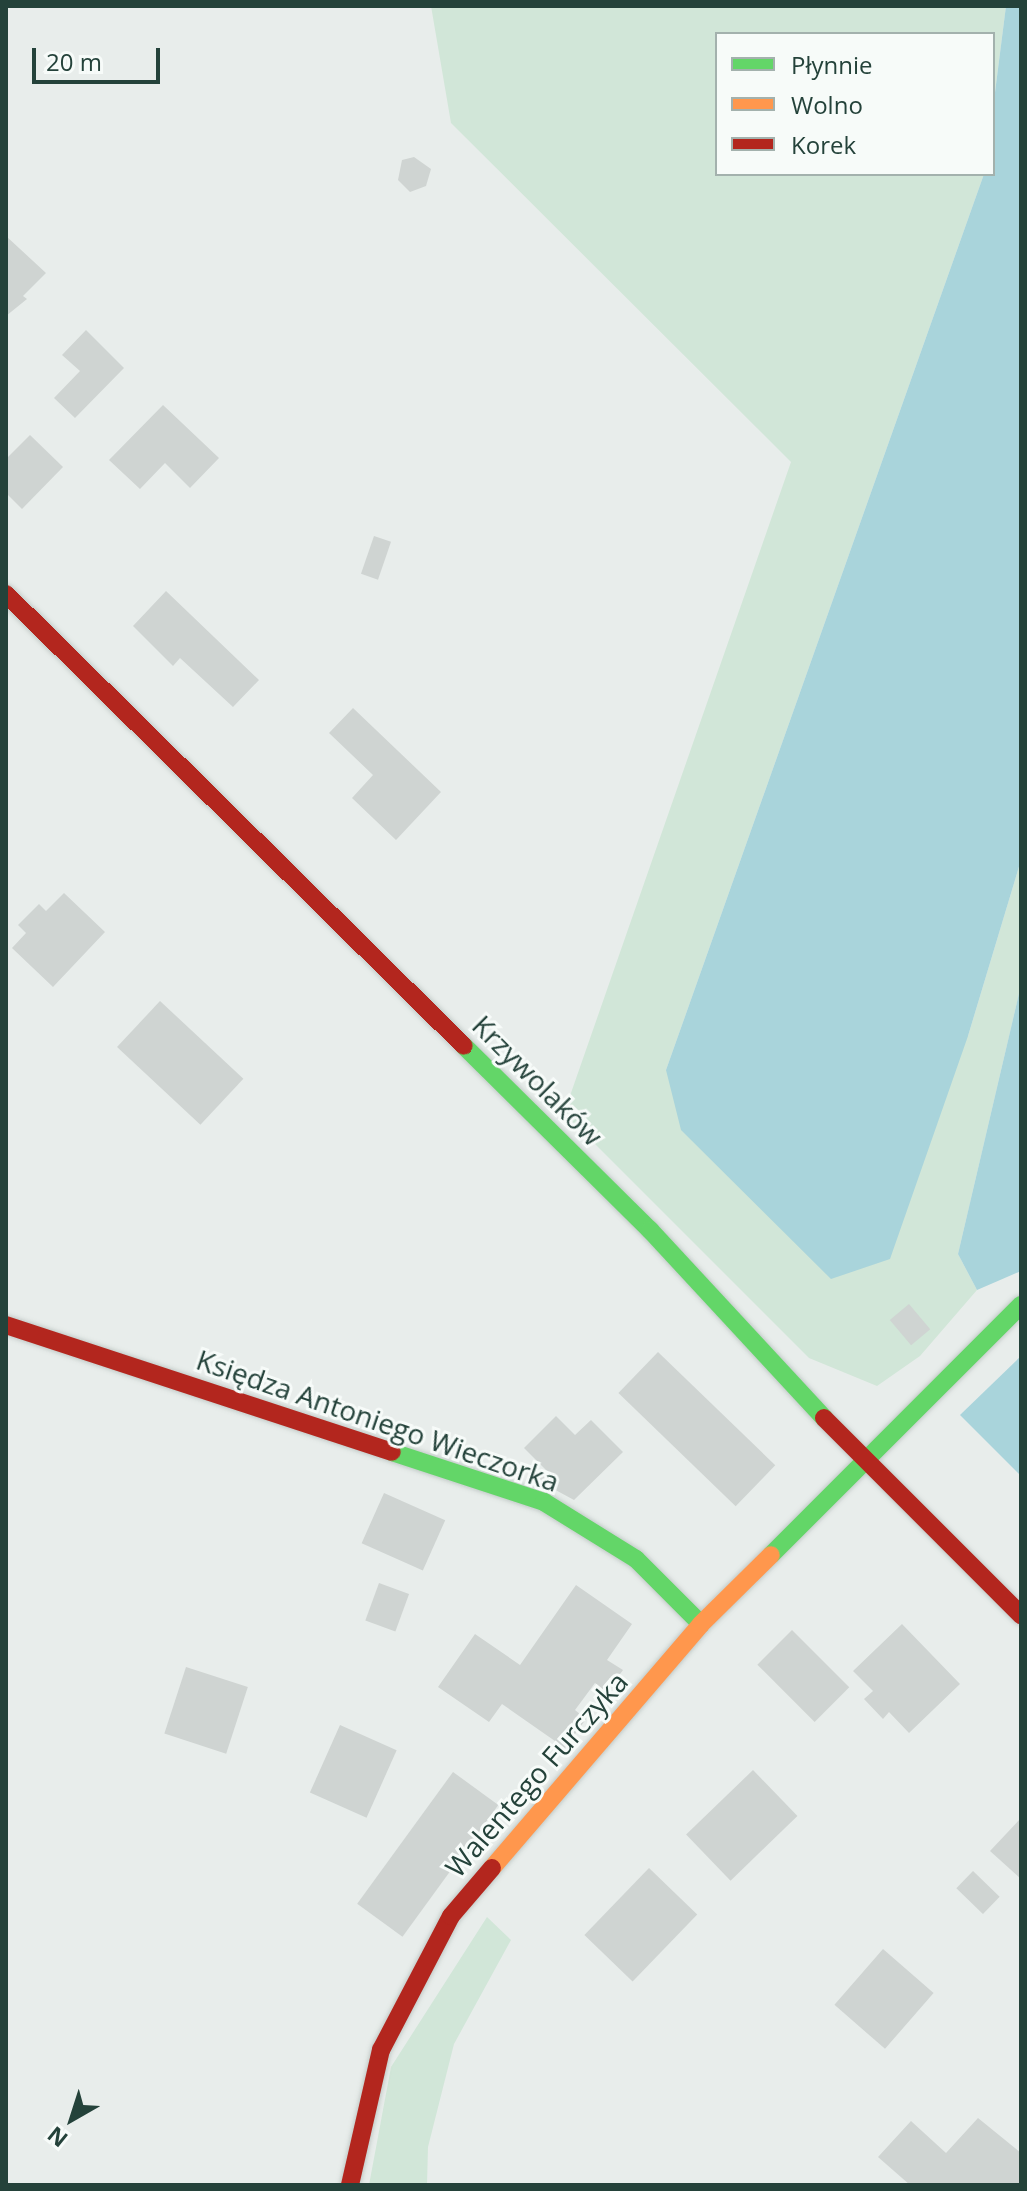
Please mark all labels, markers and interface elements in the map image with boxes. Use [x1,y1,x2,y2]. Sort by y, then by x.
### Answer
scale bar [36,32,164,82]
legend [715,32,995,176]
text: 20 m [46,45,102,78]
text: Płynnie [791,48,873,81]
text: Wolno [791,88,863,121]
text: Korek [791,128,856,161]
street label: Krzywolaków [466,1008,610,1152]
street label: Księdza Antoniego Wieczorka [192,1342,564,1498]
street label: Walentego Furczyka [438,1665,634,1883]
north arrow [32,2079,112,2159]
text: N [41,2120,73,2155]

